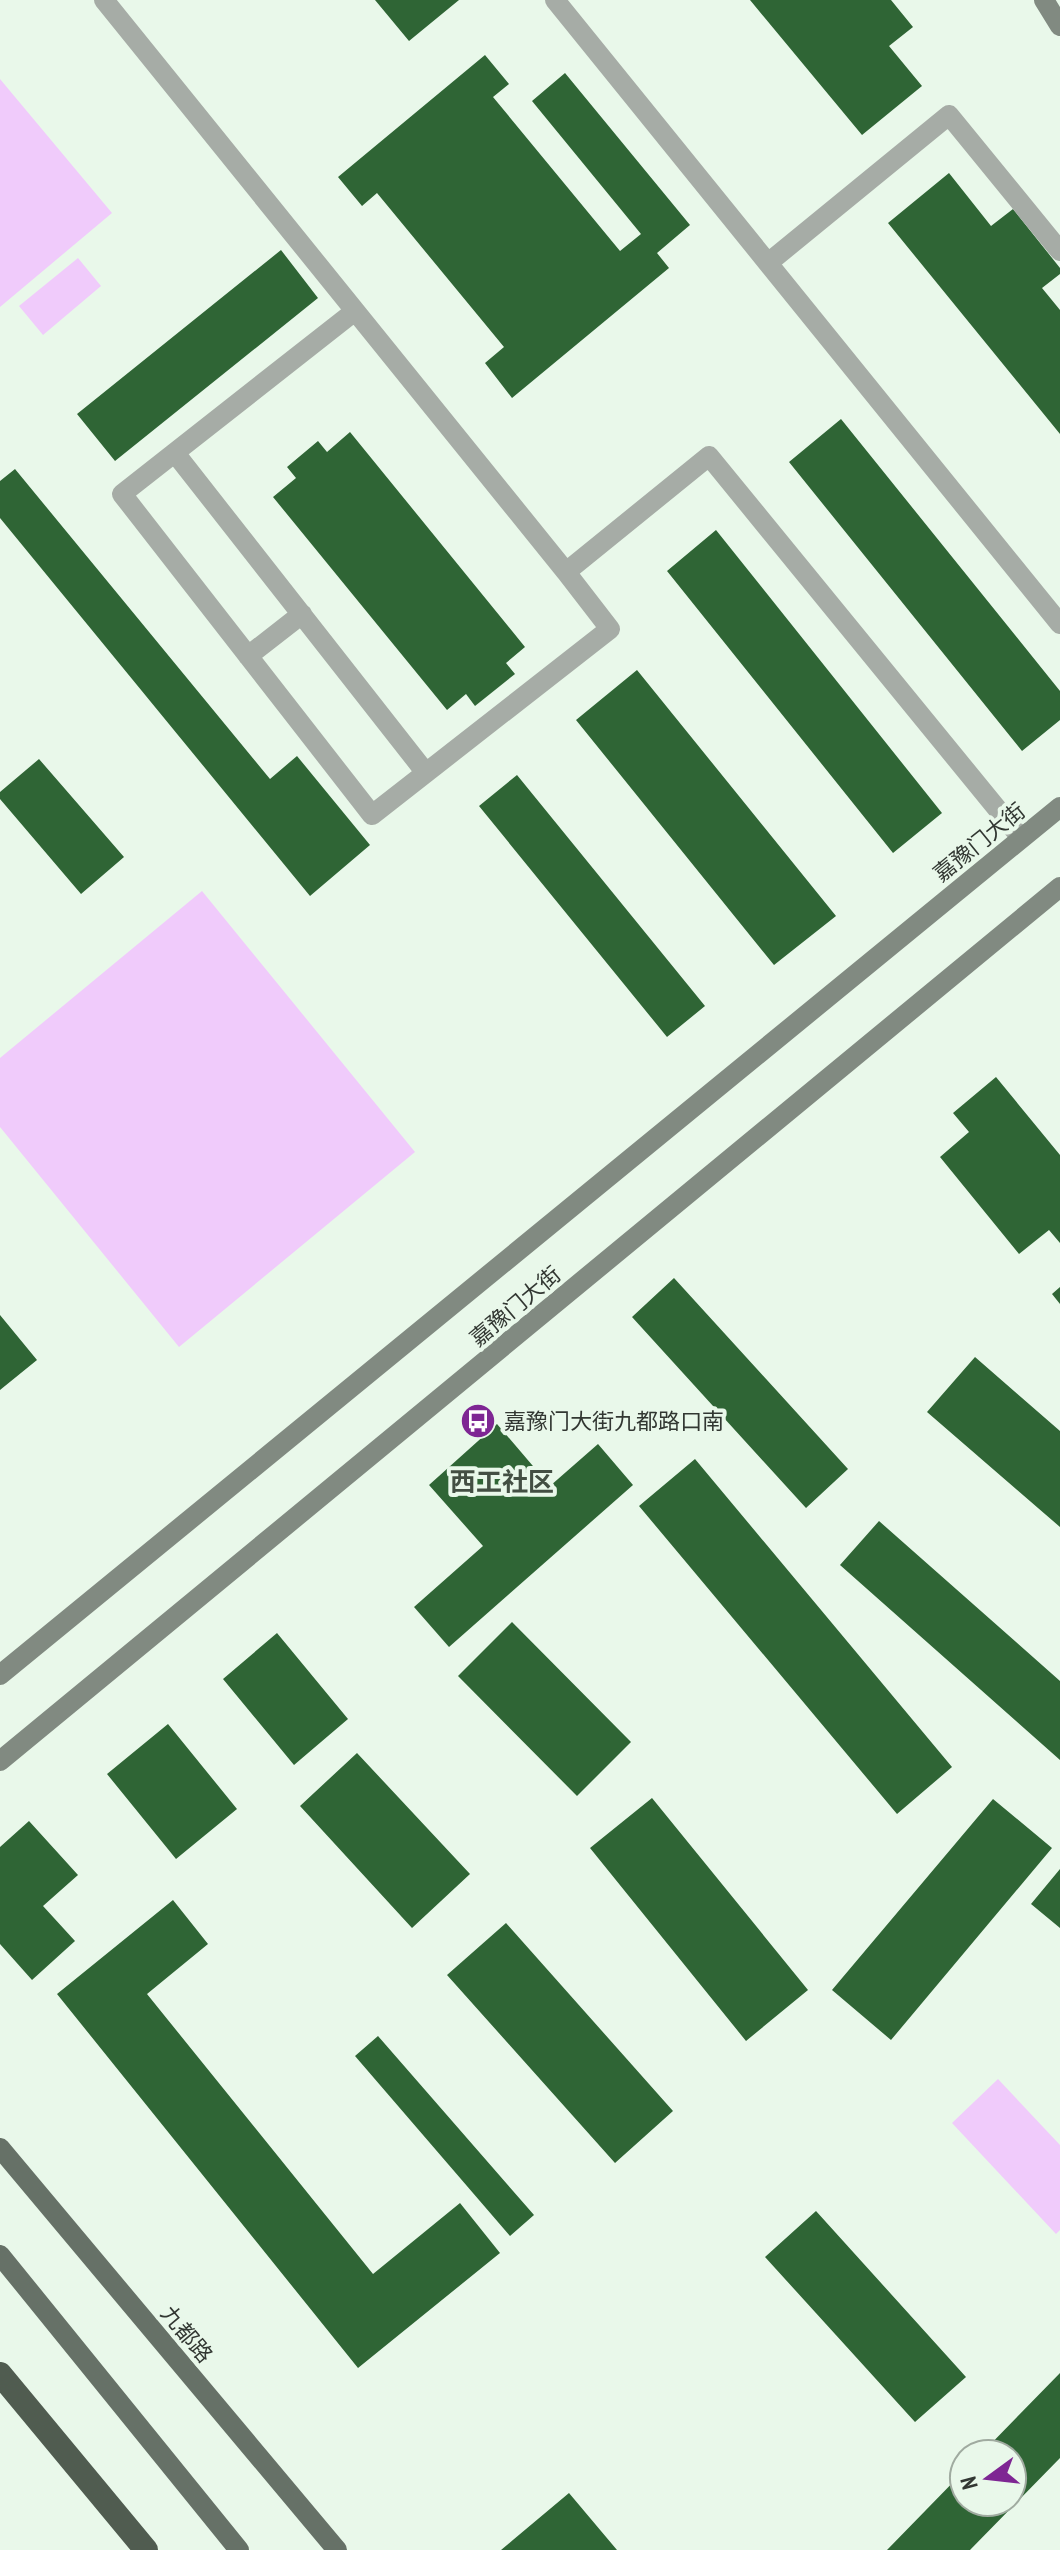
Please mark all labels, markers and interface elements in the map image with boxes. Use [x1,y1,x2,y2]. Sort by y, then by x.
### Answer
street label: 嘉豫门大街 [927,797,1031,887]
street label: 嘉豫门大街 [464,1260,566,1352]
bus stop icon: 嘉豫门大街九都路口南 [459,1402,497,1440]
place label: 嘉豫门大街九都路口南 [504,1407,724,1435]
district label: 西工社区 [450,1465,554,1498]
street label: 九都路 [155,2300,219,2368]
north arrow [948,2438,1028,2518]
text: N [954,2474,984,2493]

